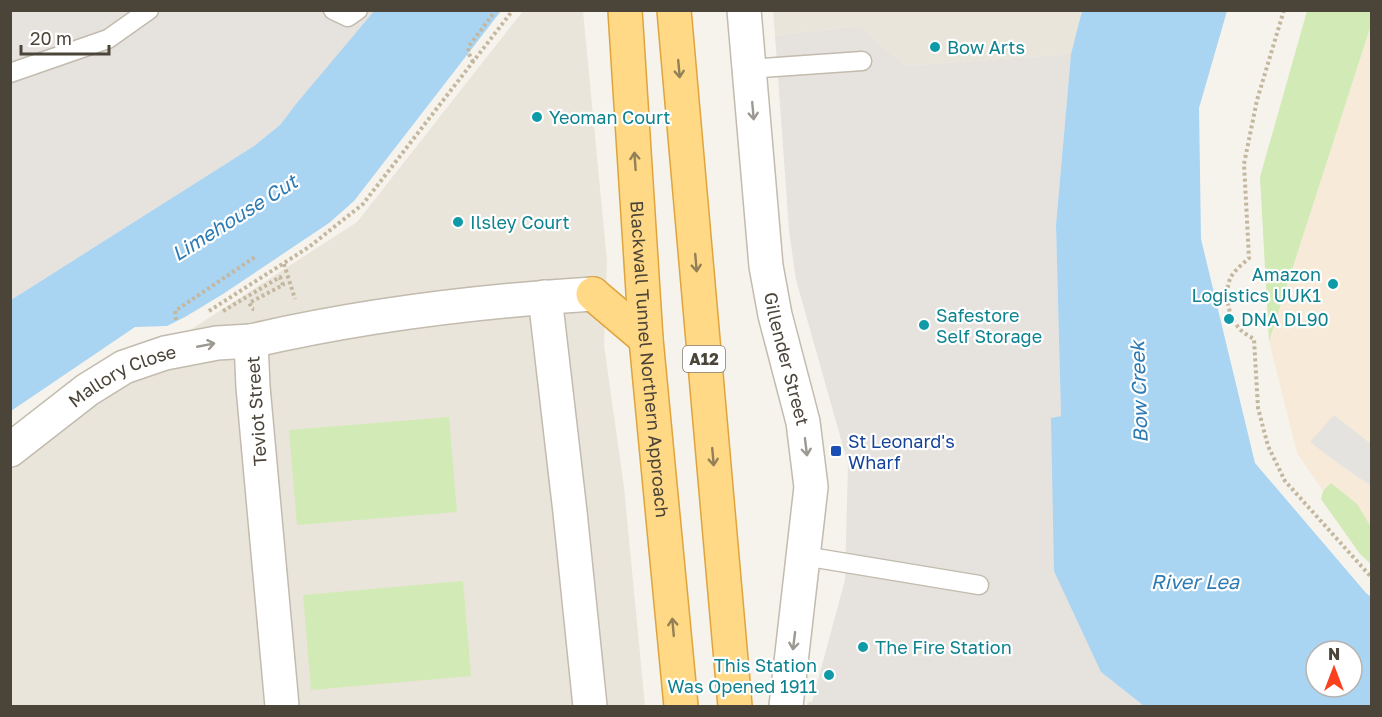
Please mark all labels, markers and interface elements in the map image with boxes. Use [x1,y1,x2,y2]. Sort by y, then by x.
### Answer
scale bar [21,18,110,56]
text: 20 m [30,27,72,49]
place label: Bow Arts [947,36,1025,58]
marker: Bow Arts [928,40,942,54]
one-way arrow [674,58,685,78]
one-way arrow [748,100,759,120]
place label: Yeoman Court [549,106,671,128]
marker: Yeoman Court [530,110,544,124]
one-way arrow [629,152,640,172]
water label: Limehouse Cut [167,168,303,265]
street label: Blackwall Tunnel Northern Approach [626,200,674,519]
place label: Ilsley Court [470,211,570,233]
marker: Ilsley Court [451,215,465,229]
one-way arrow [691,253,702,273]
place label: Amazon Logistics UUK1 [1191,263,1321,306]
marker: Amazon Logistics UUK1 [1326,277,1340,291]
street label: Gillender Street [760,290,814,428]
place label: Safestore Self Storage [936,304,1042,347]
place label: DNA DL90 [1241,308,1329,330]
marker: DNA DL90 [1222,312,1236,326]
marker: Safestore Self Storage [917,318,931,332]
water label: Bow Creek [1124,338,1152,443]
one-way arrow [196,339,216,350]
street label: Mallory Close [64,340,178,412]
road number: A12 [683,346,725,372]
street label: Teviot Street [241,355,271,467]
place label: St Leonard's Wharf [848,430,955,473]
one-way arrow [801,437,812,457]
marker: St Leonard's Wharf [829,444,843,458]
one-way arrow [708,447,719,467]
water label: River Lea [1151,569,1240,593]
one-way arrow [667,618,678,638]
one-way arrow [788,631,799,651]
place label: The Fire Station [875,636,1012,658]
north arrow [1304,639,1364,699]
marker: The Fire Station [856,640,870,654]
text: N [1328,644,1340,664]
place label: This Station Was Opened 1911 [667,654,817,697]
marker: This Station Was Opened 1911 [822,668,836,682]

